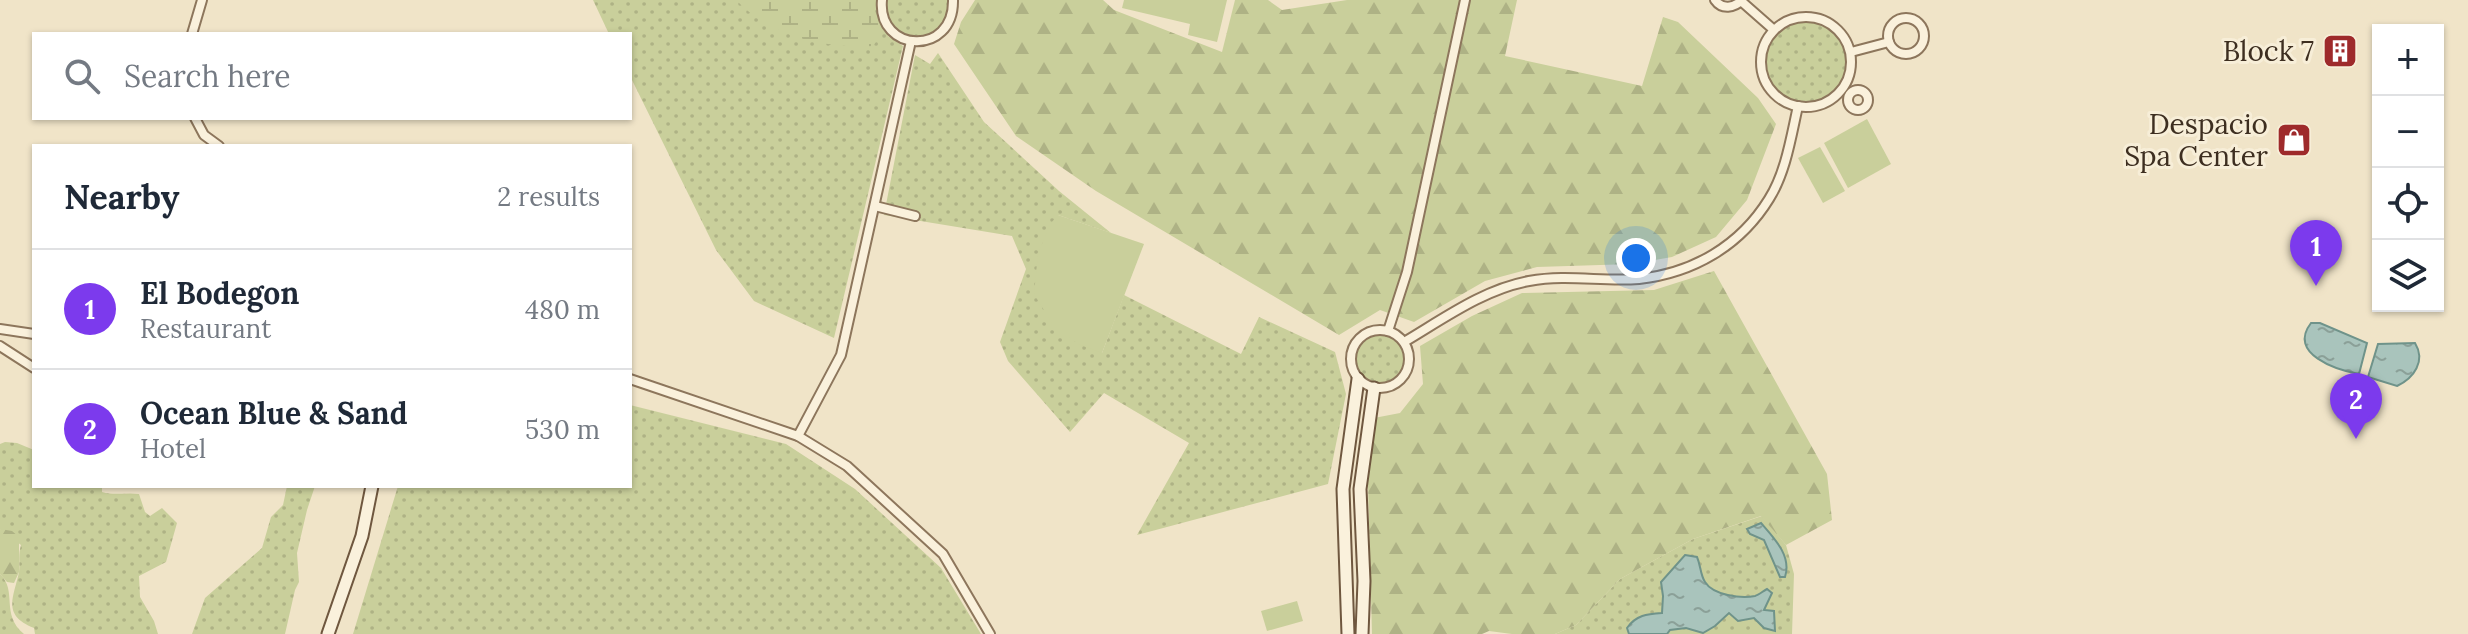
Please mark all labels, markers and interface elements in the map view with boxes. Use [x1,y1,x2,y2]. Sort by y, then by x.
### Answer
map controls [2372,24,2444,312]
button: + [2372,24,2444,96]
search box [32,32,632,120]
building icon: Block 7 [2321,32,2359,70]
place label: Block 7 [2223,33,2314,69]
icon: search [60,54,104,98]
text: Search here [124,57,291,95]
button: − [2372,96,2444,168]
place label: Despacio Spa Center [2124,106,2268,174]
shop icon: Despacio Spa Center [2275,121,2313,159]
button: locate [2372,168,2444,240]
text: Nearby [64,175,180,218]
text: 2 results [497,180,600,213]
pin: 1 [2290,220,2342,286]
your location [1616,238,1656,278]
button: layers [2372,240,2444,312]
text: El Bodegon [140,274,299,312]
text: 1 [85,293,95,326]
text: 480 m [525,293,600,326]
text: Restaurant [140,312,271,345]
pin: 2 [2330,373,2382,439]
text: Ocean Blue & Sand [140,394,408,432]
text: 2 [83,413,97,446]
text: 530 m [525,413,600,446]
text: Hotel [140,432,206,465]

